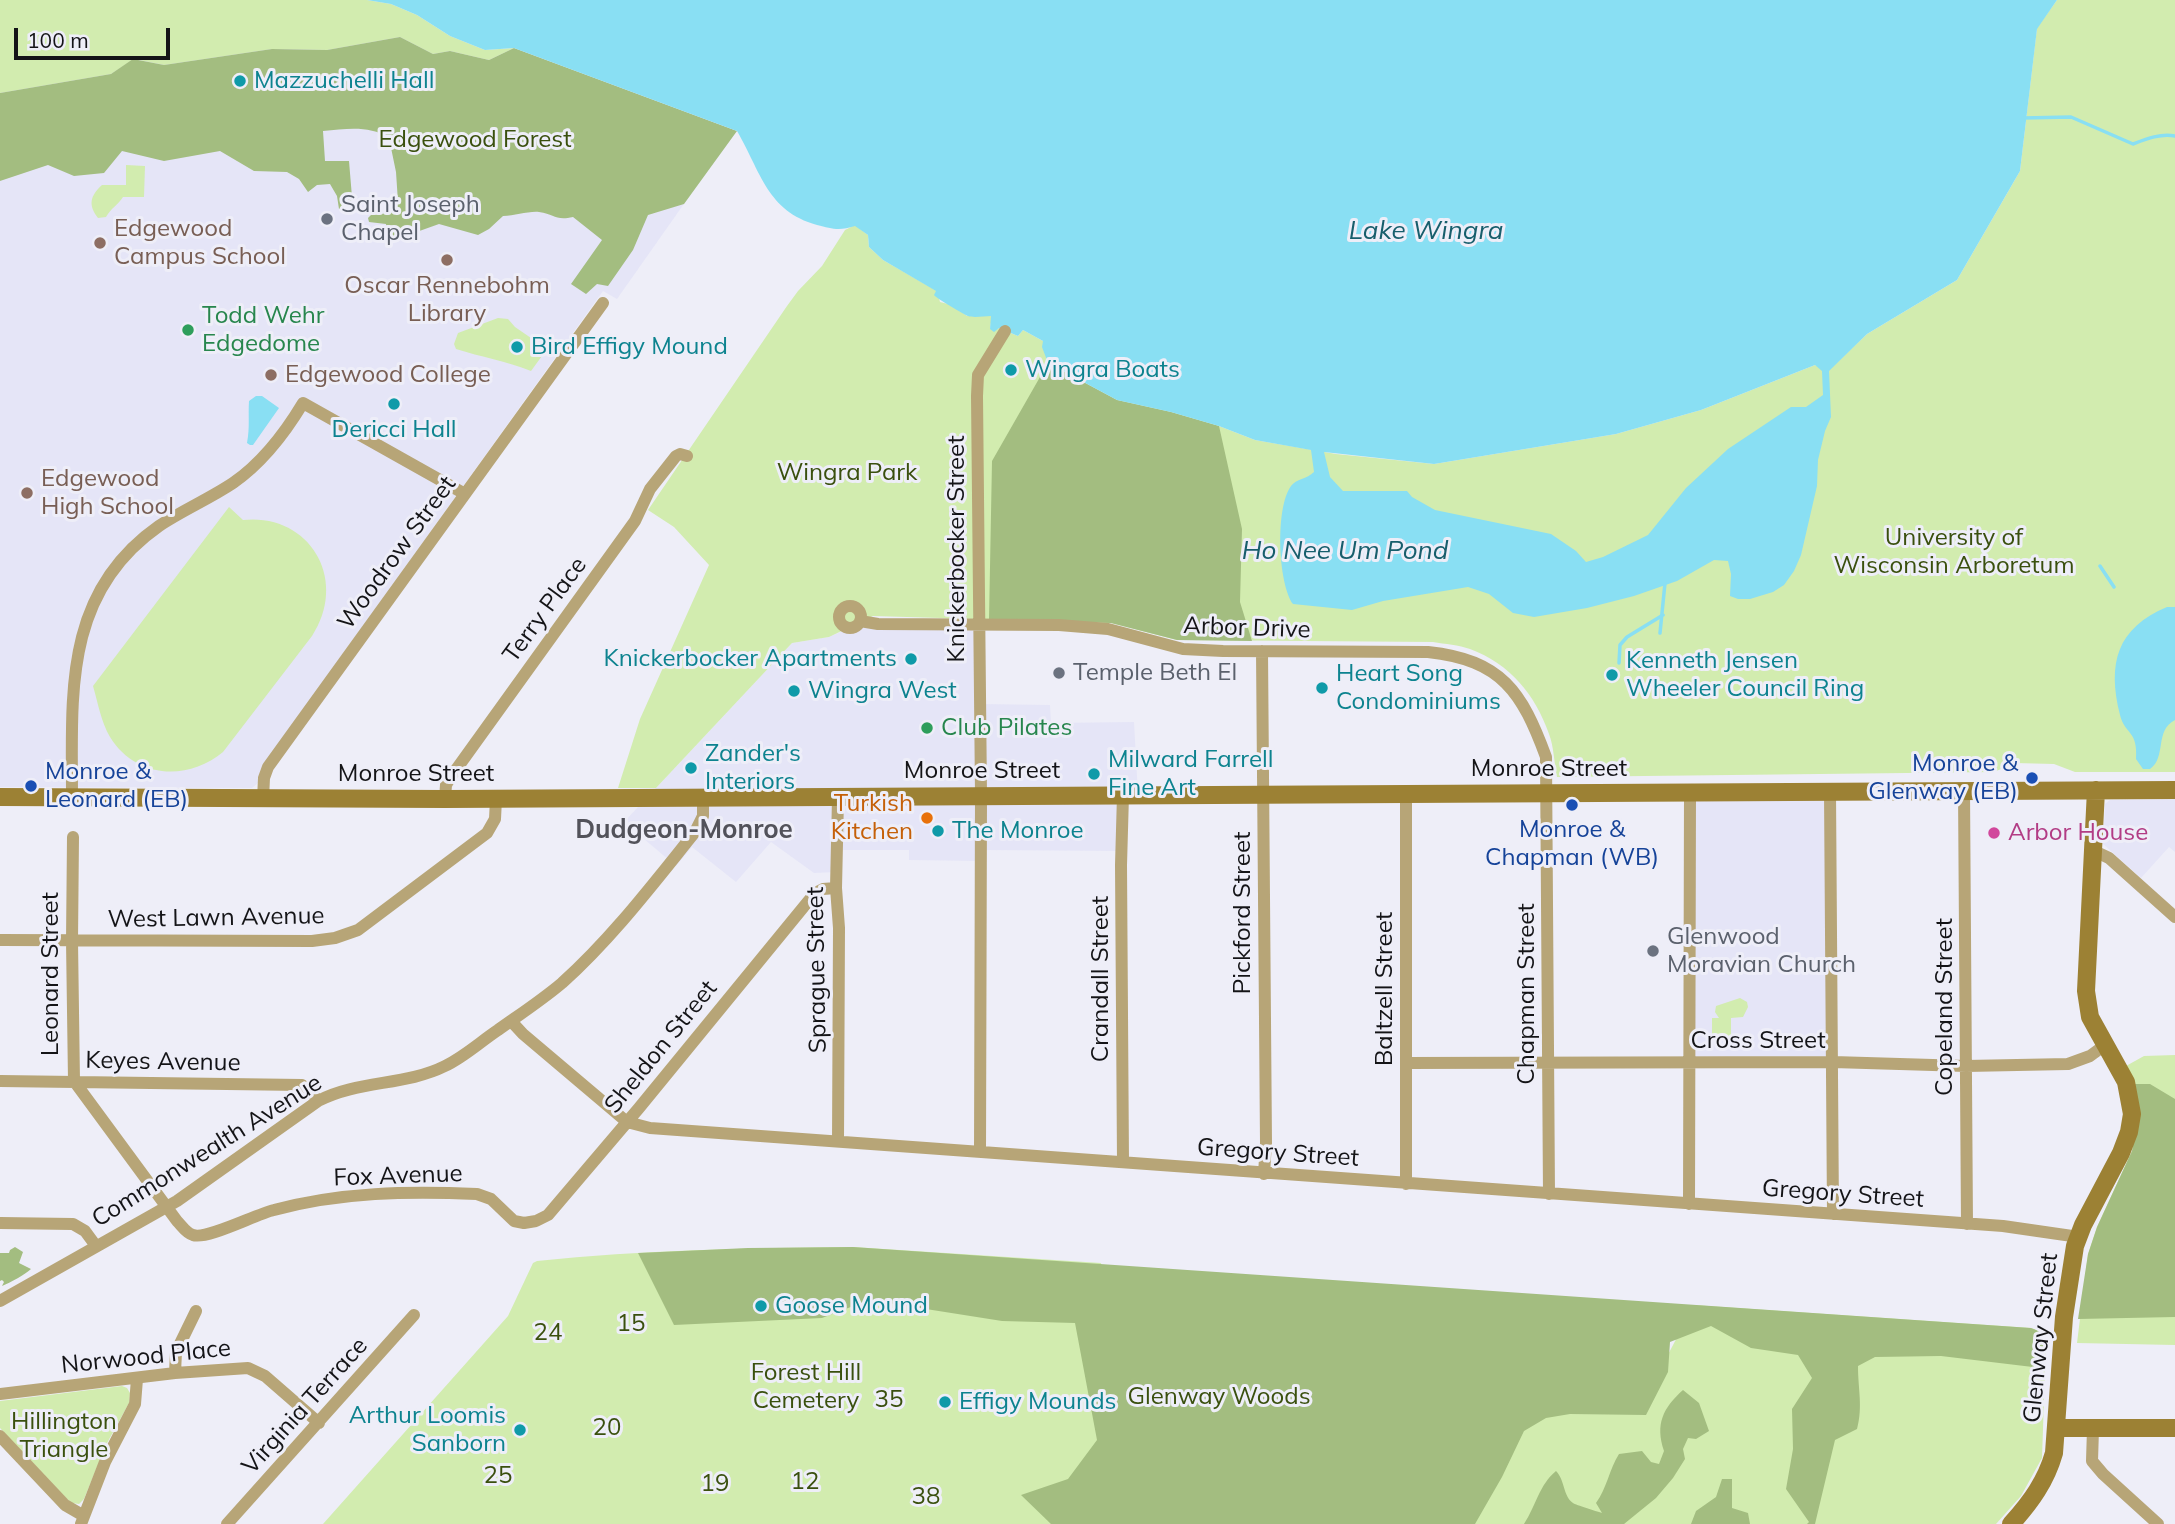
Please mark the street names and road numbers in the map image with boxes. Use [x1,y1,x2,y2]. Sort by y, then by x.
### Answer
street label: Knickerbocker Street [943,435,971,663]
street label: Woodrow Street [332,471,462,635]
street label: Terry Place [497,552,593,668]
street label: Arbor Drive [1183,611,1311,645]
street label: Monroe Street [1471,755,1627,783]
street label: Monroe Street [904,757,1060,785]
street label: Monroe Street [338,760,494,788]
street label: Pickford Street [1229,832,1257,994]
street label: Sprague Street [801,887,833,1053]
street label: Leonard Street [37,892,65,1056]
street label: Crandall Street [1087,896,1115,1062]
street label: West Lawn Avenue [107,902,325,934]
street label: Chapman Street [1513,903,1541,1085]
street label: Baltzell Street [1371,912,1399,1066]
street label: Copeland Street [1931,918,1959,1096]
street label: Sheldon Street [599,975,723,1119]
street label: Cross Street [1690,1027,1826,1055]
street label: Keyes Avenue [85,1046,241,1078]
street label: Commonwealth Avenue [87,1069,327,1233]
street label: Gregory Street [1196,1133,1360,1173]
street label: Fox Avenue [333,1159,463,1193]
street label: Gregory Street [1761,1174,1925,1214]
street label: Glenway Street [2018,1252,2064,1424]
street label: Virginia Terrace [236,1332,374,1480]
street label: Norwood Place [60,1334,232,1380]

